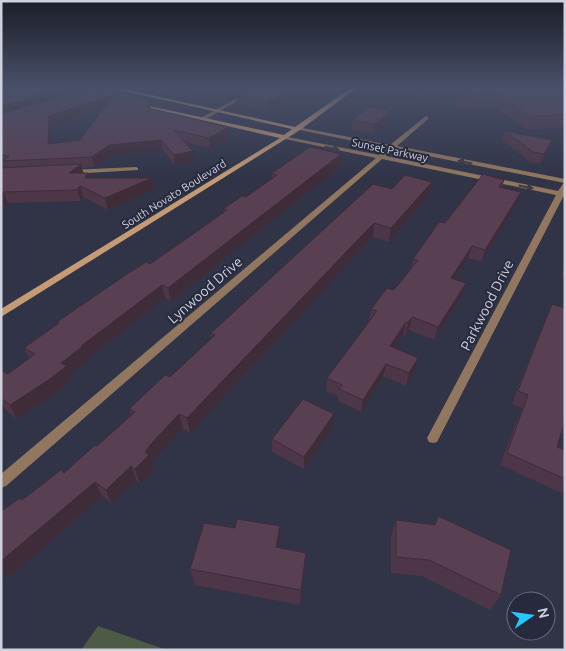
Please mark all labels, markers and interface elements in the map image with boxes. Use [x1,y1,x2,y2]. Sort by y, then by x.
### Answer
street label: Sunset Parkway [351,136,430,164]
one-way arrow [325,144,340,152]
street label: South Novato Boulevard [120,157,228,231]
one-way arrow [458,158,473,166]
one-way arrow [518,183,534,191]
street label: Lynwood Drive [165,253,245,327]
street label: Parkwood Drive [457,257,517,353]
north arrow [506,591,556,641]
text: N [535,606,553,620]

